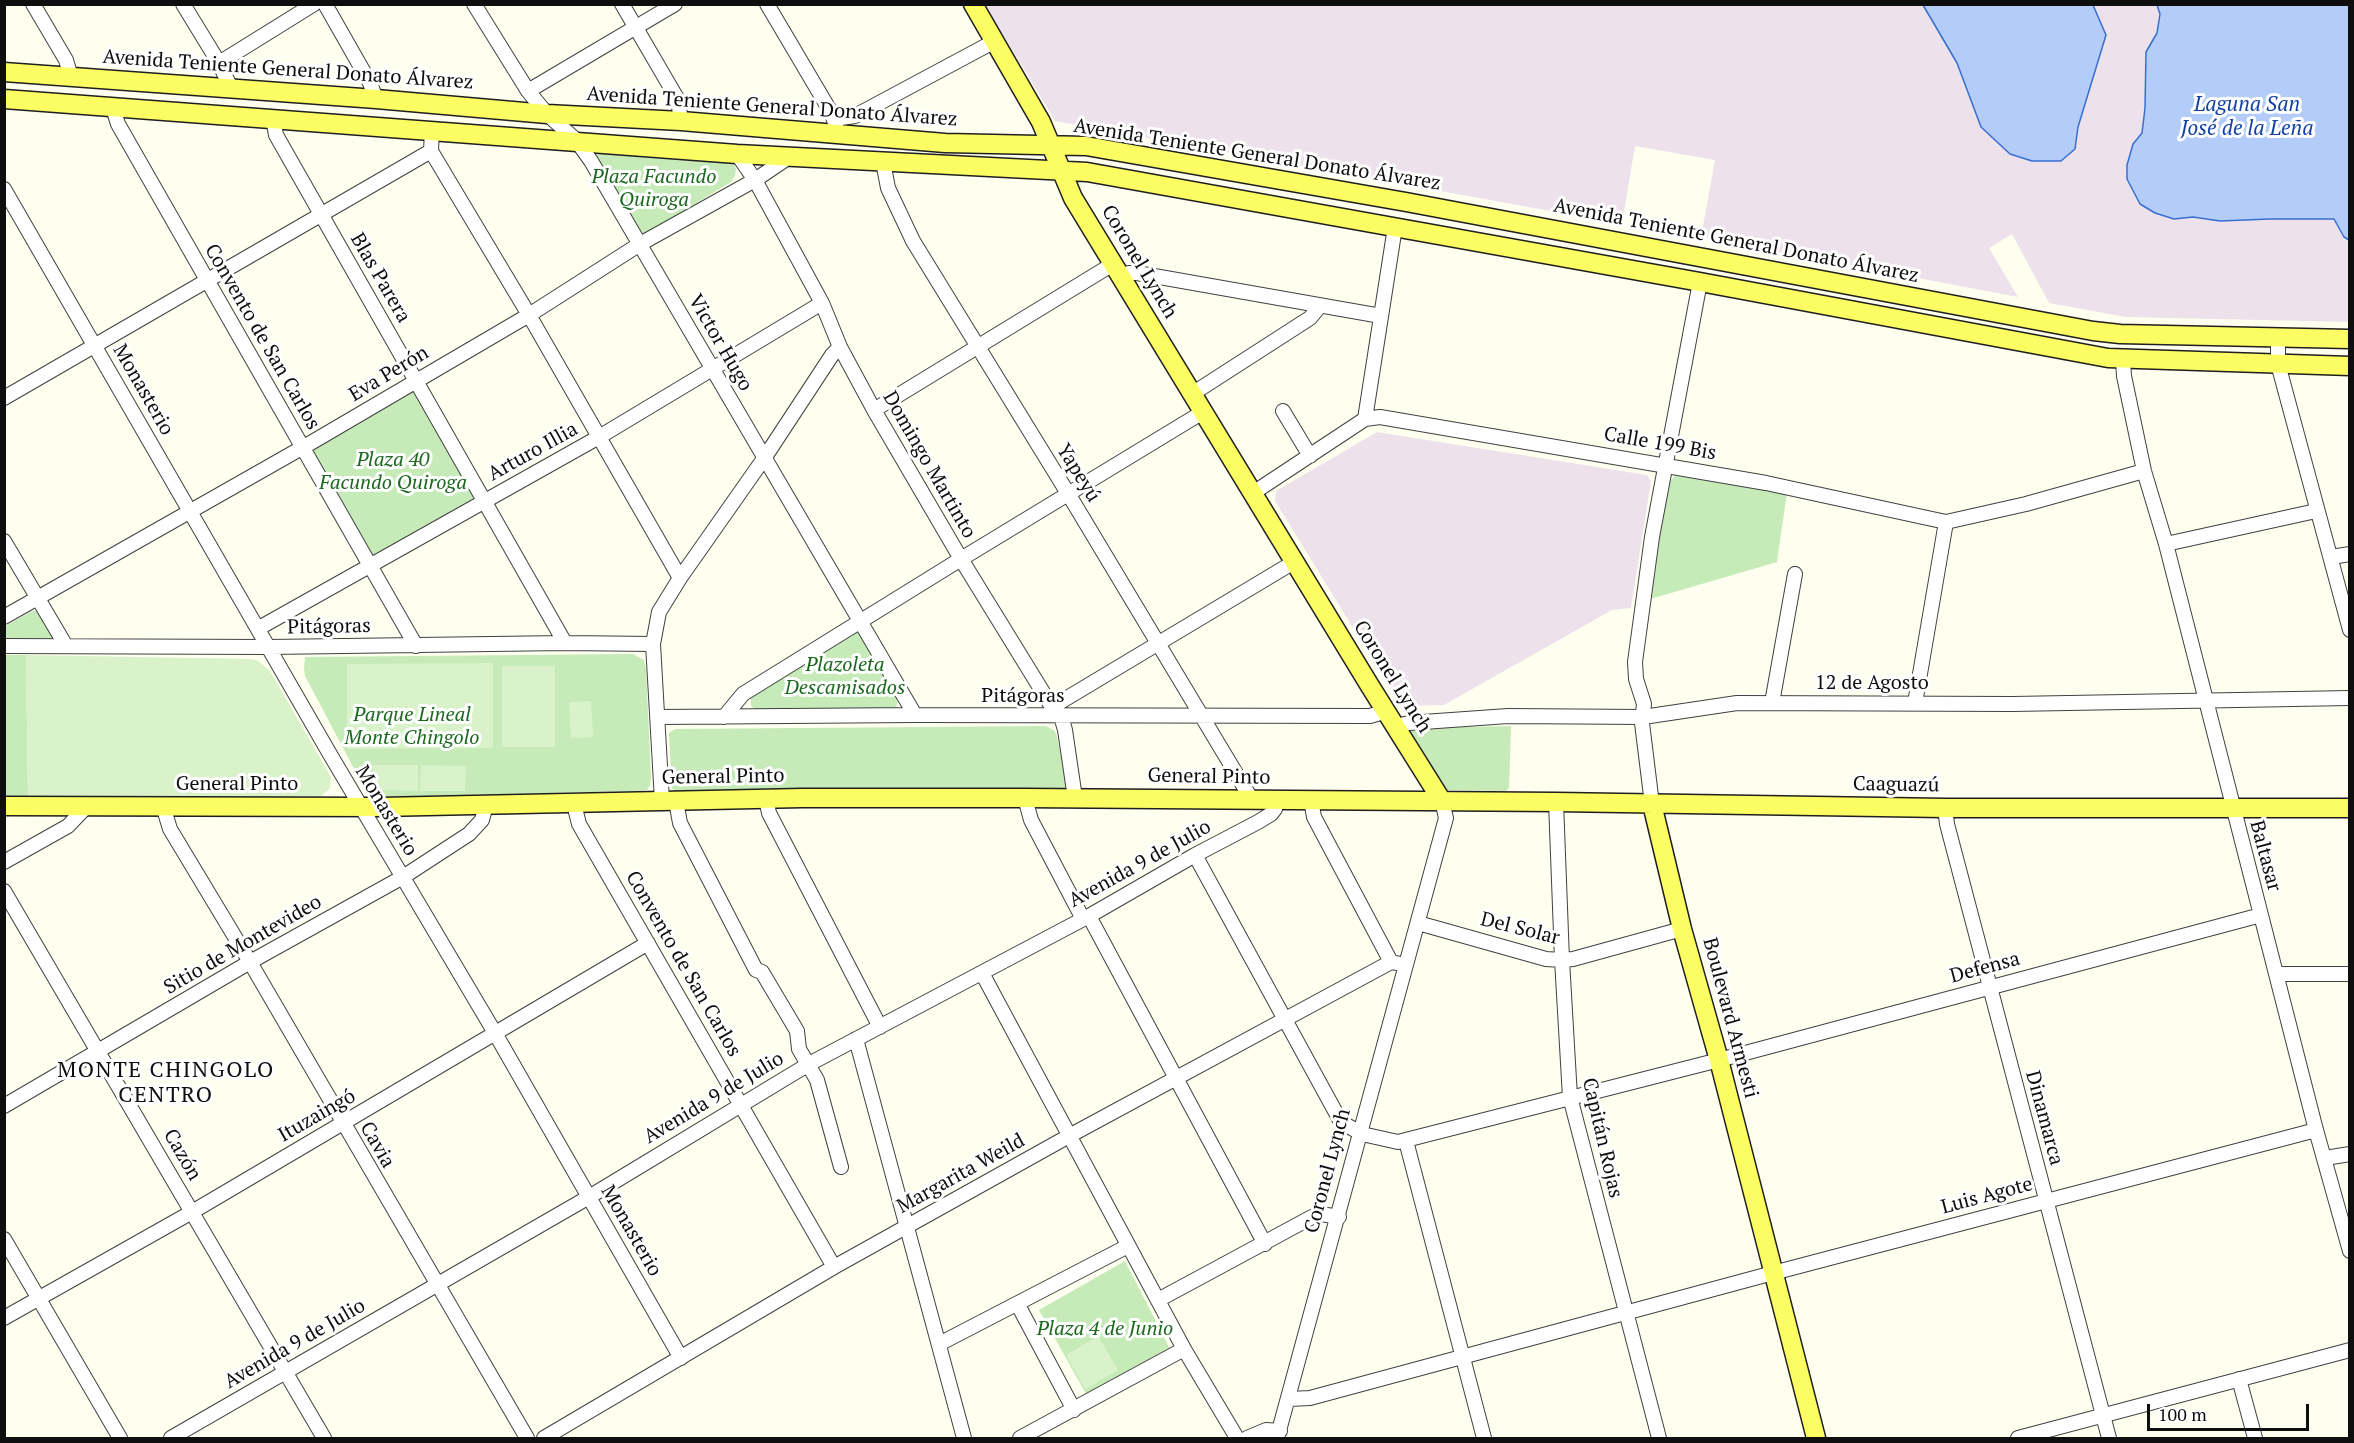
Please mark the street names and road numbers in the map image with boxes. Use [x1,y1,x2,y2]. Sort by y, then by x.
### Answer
street label: Avenida Teniente General Donato Álvarez [102,45,474,95]
street label: Avenida Teniente General Donato Álvarez [586,82,958,132]
street label: Avenida Teniente General Donato Álvarez [1072,114,1442,196]
street label: Avenida Teniente General Donato Álvarez [1551,194,1921,288]
street label: Coronel Lynch [1096,201,1182,323]
street label: Blas Parera [345,229,415,327]
street label: Convento de San Carlos [199,240,325,434]
street label: Victor Hugo [683,290,757,396]
street label: Monasterio [107,340,179,440]
street label: Eva Perón [345,341,433,407]
street label: Domingo Martinto [877,387,981,543]
street label: Arturo Illia [484,417,582,487]
street label: Calle 199 Bis [1602,422,1718,466]
street label: Yapeyú [1051,440,1105,506]
street label: Pitágoras [287,614,371,640]
street label: Coronel Lynch [1348,616,1436,738]
street label: 12 de Agosto [1815,671,1929,695]
street label: Pitágoras [981,684,1065,708]
street label: Monasterio [350,761,422,861]
street label: General Pinto [661,764,785,790]
street label: General Pinto [1147,764,1271,790]
street label: General Pinto [176,772,298,796]
street label: Caaguazú [1853,772,1939,798]
street label: Avenida 9 de Julio [1065,815,1215,913]
street label: Baltasar [2244,818,2286,894]
street label: Convento de San Carlos [620,867,746,1061]
street label: Sitio de Montevideo [160,890,326,1000]
street label: Del Solar [1478,908,1562,950]
street label: Boulevard Armesti [1697,935,1763,1101]
street label: Defensa [1947,947,2023,989]
street label: Avenida 9 de Julio [640,1047,788,1149]
street label: Dinamarca [2020,1068,2068,1168]
street label: Capitán Rojas [1577,1076,1627,1200]
street label: Ituzaingó [274,1084,360,1148]
street label: Coronel Lynch [1300,1106,1356,1236]
street label: Cavia [354,1118,400,1172]
street label: Cazón [158,1125,206,1185]
street label: Margarita Weild [893,1129,1029,1219]
street label: Luis Agote [1939,1172,2035,1220]
street label: Monasterio [595,1181,667,1281]
street label: Avenida 9 de Julio [220,1294,370,1394]

